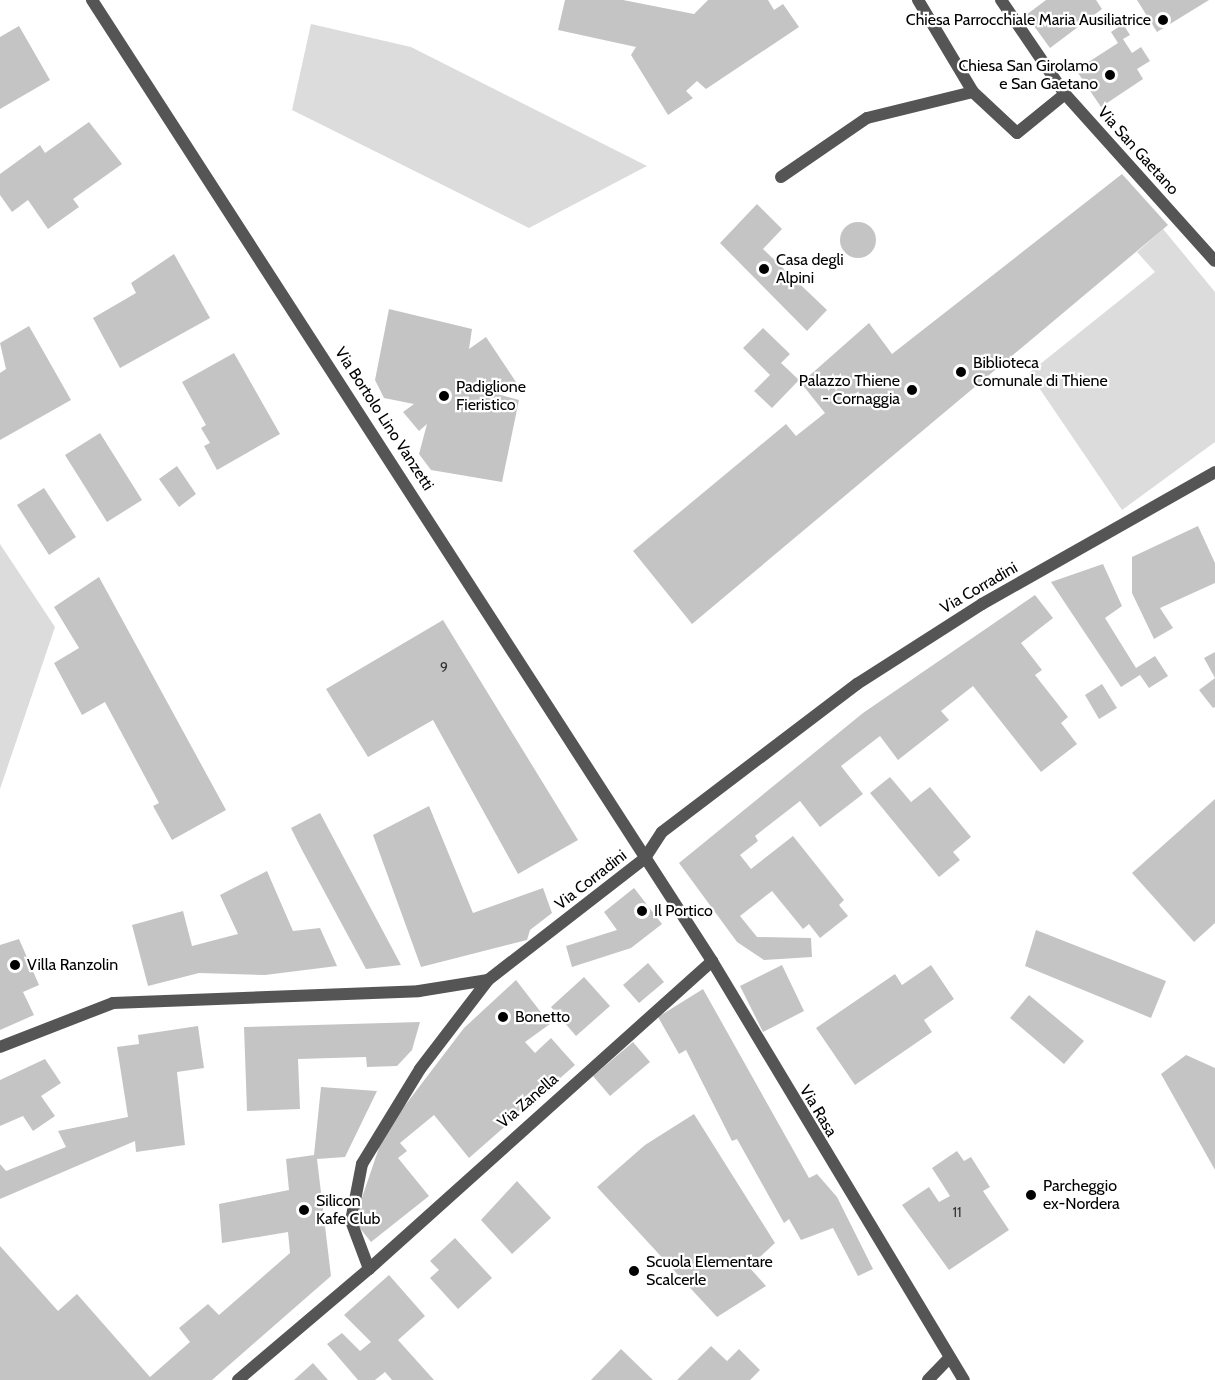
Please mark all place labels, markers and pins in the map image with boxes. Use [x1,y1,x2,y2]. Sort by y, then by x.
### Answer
place label: Chiesa Parrocchiale Maria Ausiliatrice [906,10,1151,30]
marker: Chiesa Parrocchiale Maria Ausiliatrice [1156,13,1170,27]
place label: Chiesa San Girolamo e San Gaetano [958,56,1098,94]
marker: Chiesa San Girolamo e San Gaetano [1103,68,1117,82]
place label: Casa degli Alpini [776,250,844,288]
marker: Casa degli Alpini [757,262,771,276]
place label: Biblioteca Comunale di Thiene [973,353,1108,391]
marker: Biblioteca Comunale di Thiene [954,365,968,379]
place label: Palazzo Thiene - Cornaggia [799,371,900,409]
place label: Padiglione Fieristico [456,377,526,415]
marker: Palazzo Thiene - Cornaggia [905,383,919,397]
marker: Padiglione Fieristico [437,389,451,403]
place label: Il Portico [654,901,713,921]
marker: Il Portico [635,904,649,918]
place label: Villa Ranzolin [27,955,118,975]
marker: Villa Ranzolin [8,958,22,972]
place label: Bonetto [515,1007,570,1027]
marker: Bonetto [496,1010,510,1024]
place label: Parcheggio ex-Nordera [1043,1176,1120,1214]
marker: Parcheggio ex-Nordera [1024,1188,1038,1202]
place label: Silicon Kafe Club [316,1191,380,1229]
marker: Silicon Kafe Club [297,1203,311,1217]
place label: Scuola Elementare Scalcerle [646,1252,773,1290]
marker: Scuola Elementare Scalcerle [627,1264,641,1278]

